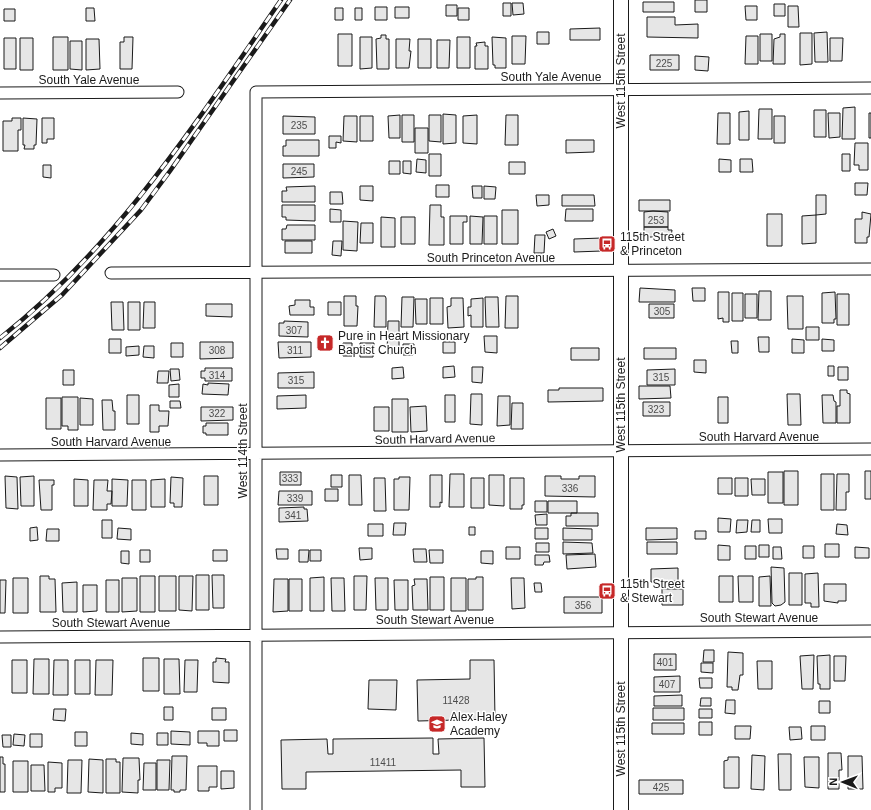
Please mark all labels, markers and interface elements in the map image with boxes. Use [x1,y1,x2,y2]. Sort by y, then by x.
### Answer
street label: West 115th Street [614,33,628,128]
house number: 225 [656,58,673,69]
street label: South Yale Avenue [501,70,602,84]
street label: South Yale Avenue [39,73,140,87]
house number: 235 [291,120,308,131]
house number: 245 [291,166,308,177]
house number: 253 [648,215,665,226]
place label: 115th Street & Princeton [620,230,685,258]
bus stop icon: 115th Street & Princeton [597,234,617,254]
street label: South Princeton Avenue [427,251,556,265]
house number: 305 [654,306,671,317]
house number: 307 [286,325,303,336]
place label: Pure in Heart Missionary Baptist Church [338,329,469,357]
church icon: Pure in Heart Missionary Baptist Church [315,333,335,353]
house number: 308 [209,345,226,356]
house number: 311 [287,345,303,356]
street label: West 115th Street [614,357,628,452]
house number: 314 [209,370,226,381]
house number: 315 [653,372,670,383]
house number: 315 [288,375,305,386]
street label: West 114th Street [236,403,250,498]
house number: 323 [648,404,665,415]
house number: 322 [209,408,226,419]
street label: South Harvard Avenue [699,430,820,444]
street label: South Harvard Avenue [375,431,496,447]
street label: South Harvard Avenue [51,435,172,449]
house number: 333 [282,473,299,484]
house number: 336 [562,483,579,494]
house number: 339 [287,493,304,504]
house number: 341 [285,510,302,521]
place label: 115th Street & Stewart [620,577,685,605]
bus stop icon: 115th Street & Stewart [597,581,617,601]
house number: 356 [575,600,592,611]
street label: South Stewart Avenue [700,611,819,625]
street label: South Stewart Avenue [376,613,495,627]
street label: South Stewart Avenue [52,616,171,630]
house number: 401 [657,657,674,668]
house number: 407 [659,679,676,690]
street label: West 115th Street [614,681,628,776]
house number: 11428 [442,695,470,706]
place label: Alex Haley Academy [450,710,507,738]
school or university icon: Alex Haley Academy [427,714,447,734]
house number: 11411 [370,757,397,768]
north arrow [823,762,863,802]
text: N [827,778,839,786]
house number: 425 [653,782,670,793]

